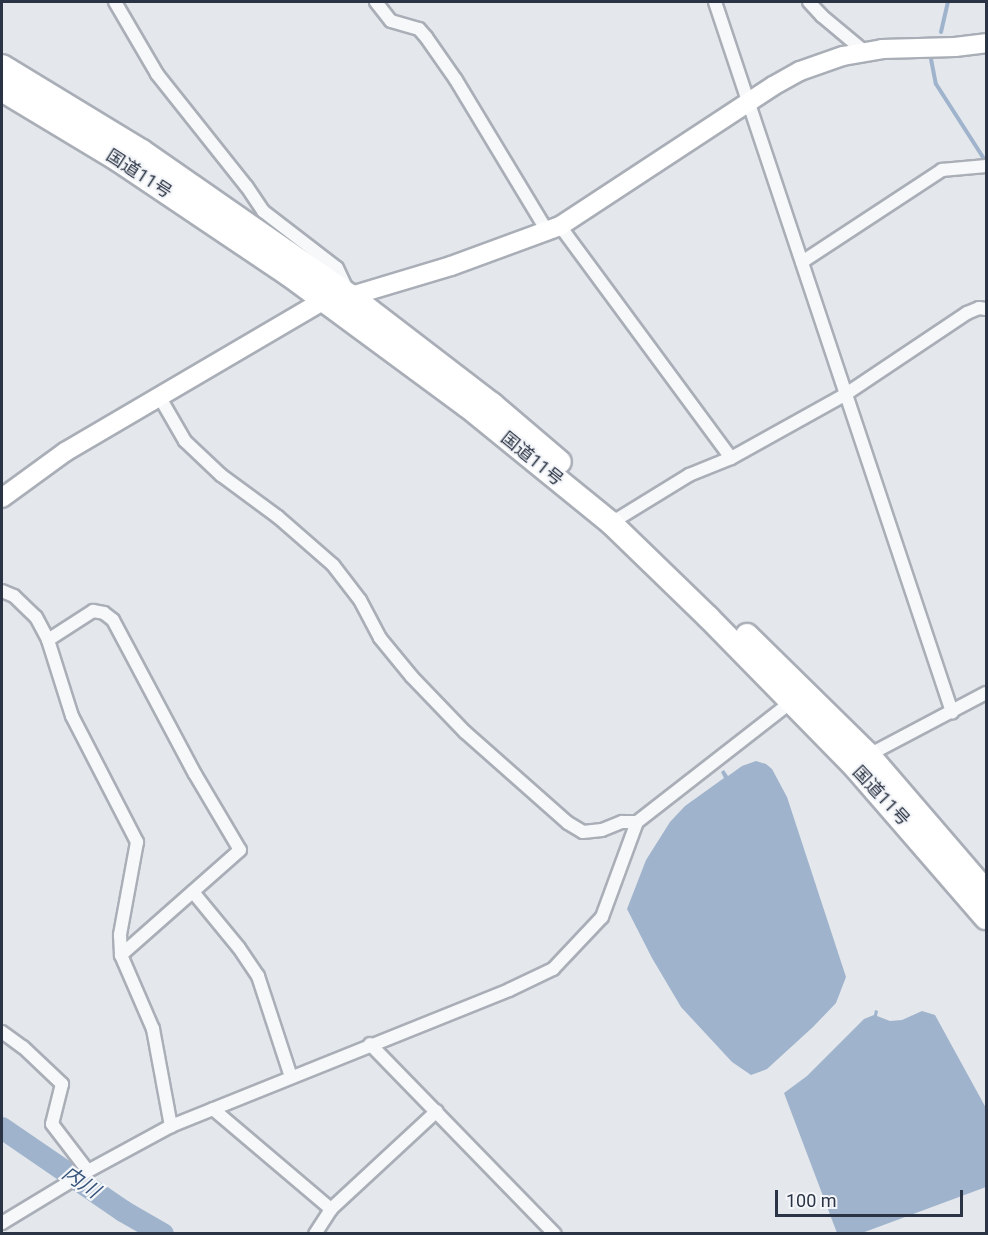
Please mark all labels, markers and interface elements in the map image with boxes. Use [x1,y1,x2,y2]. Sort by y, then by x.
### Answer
street label: 国道11号 [102,145,176,203]
street label: 国道11号 [496,427,568,491]
street label: 国道11号 [848,761,914,831]
water label: 内川 [58,1161,104,1203]
scale bar [778,1178,966,1216]
text: 100 m [786,1190,837,1211]

